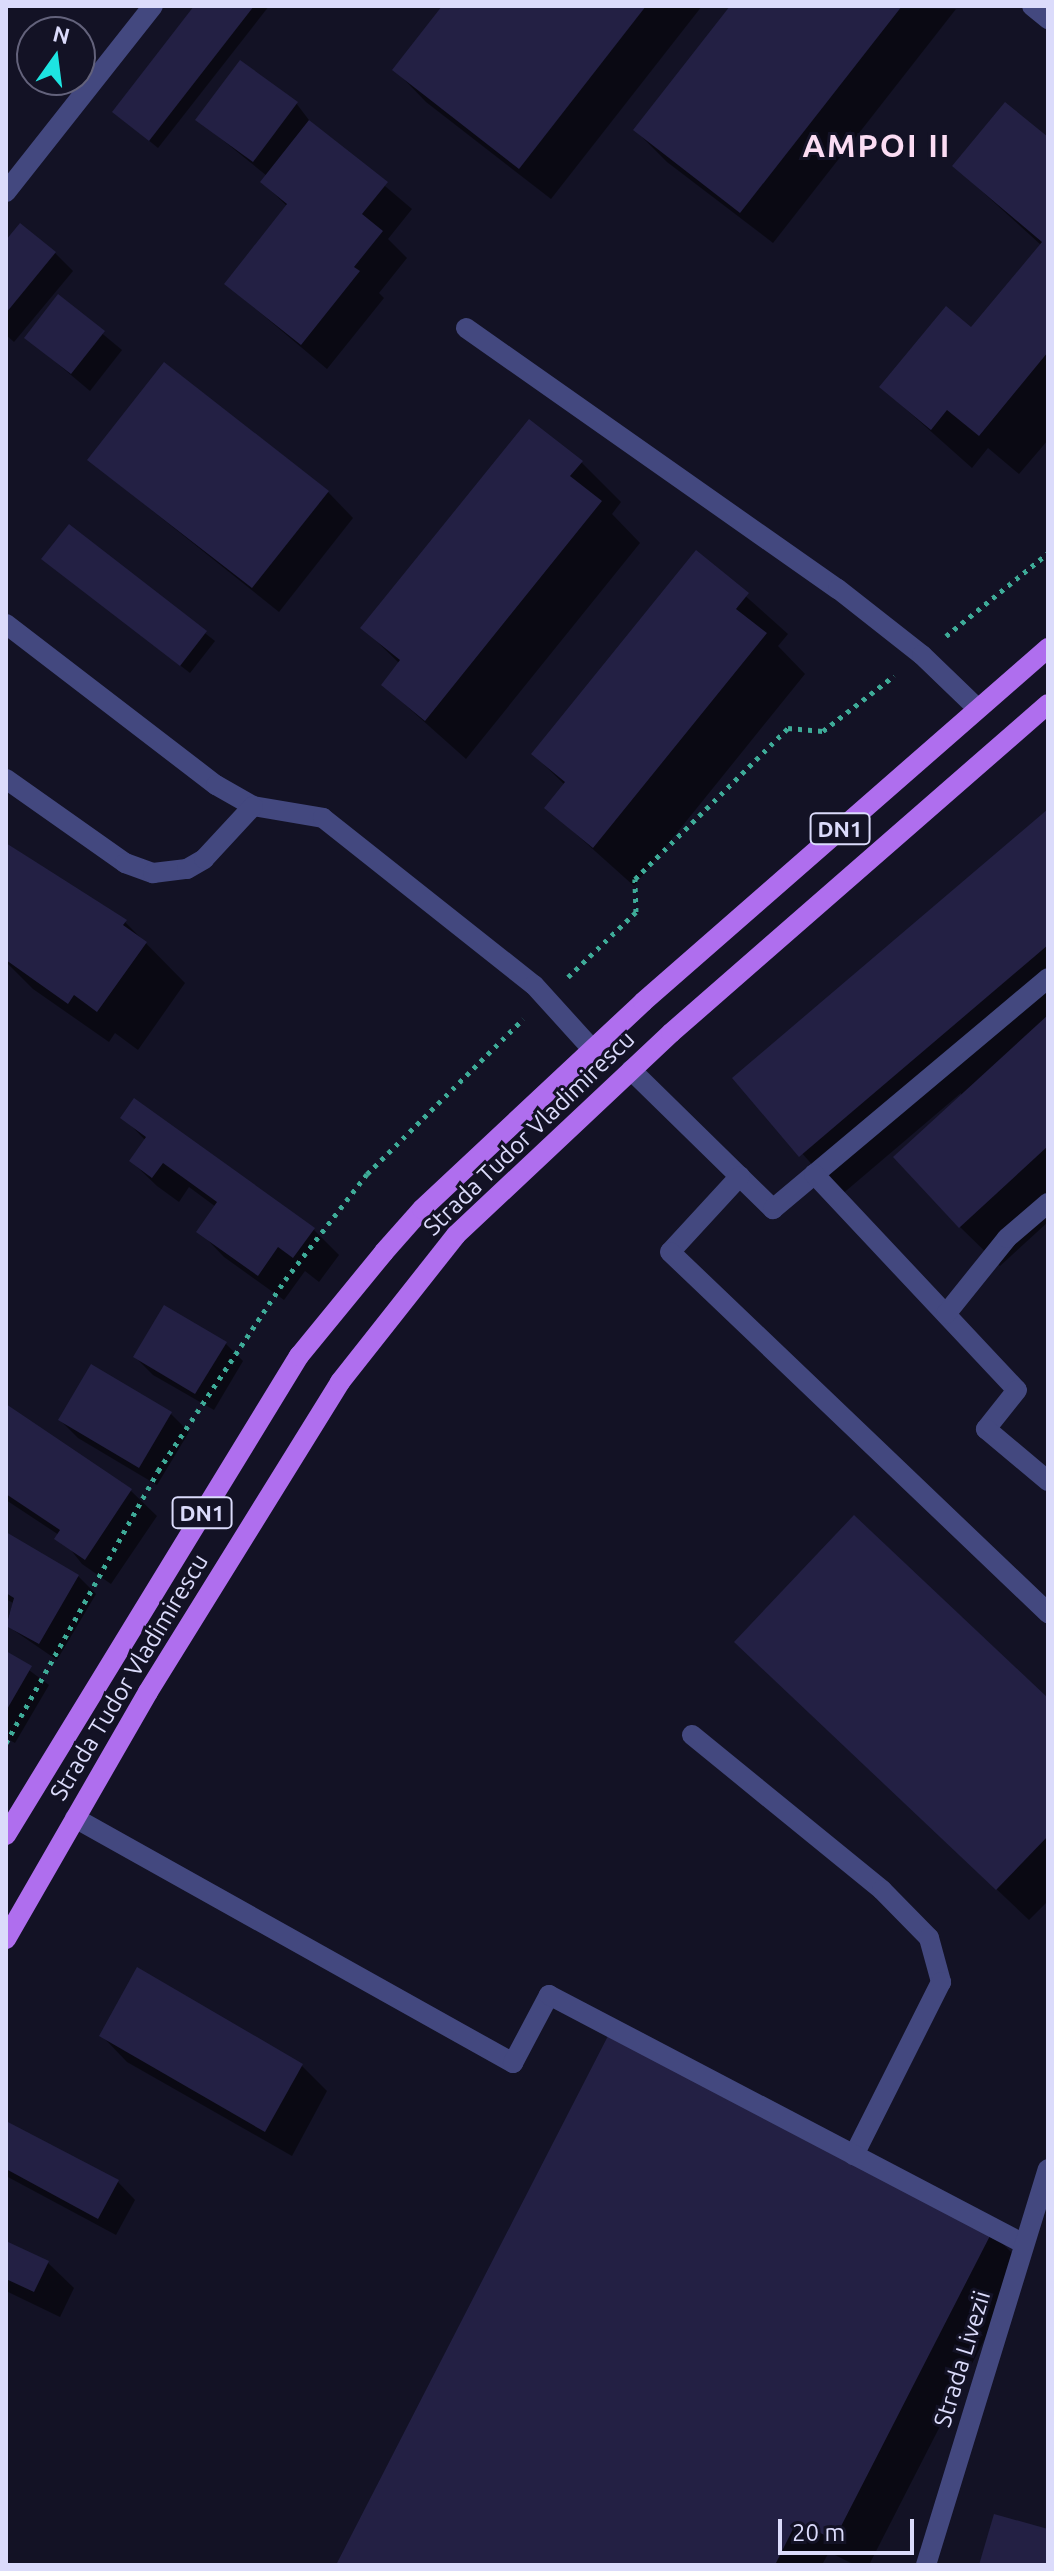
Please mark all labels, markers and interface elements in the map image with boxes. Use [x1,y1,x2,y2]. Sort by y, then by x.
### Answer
north arrow [16,16,96,96]
text: N [50,20,72,48]
district label: AMPOI II [803,126,951,164]
road number: DN1 [808,811,872,847]
street label: Strada Tudor Vladimirescu [417,1025,641,1241]
road number: DN1 [170,1495,234,1531]
street label: Strada Tudor Vladimirescu [44,1549,214,1805]
street label: Strada Livezii [928,2287,996,2431]
scale bar [782,2503,918,2553]
text: 20 m [792,2519,845,2546]

